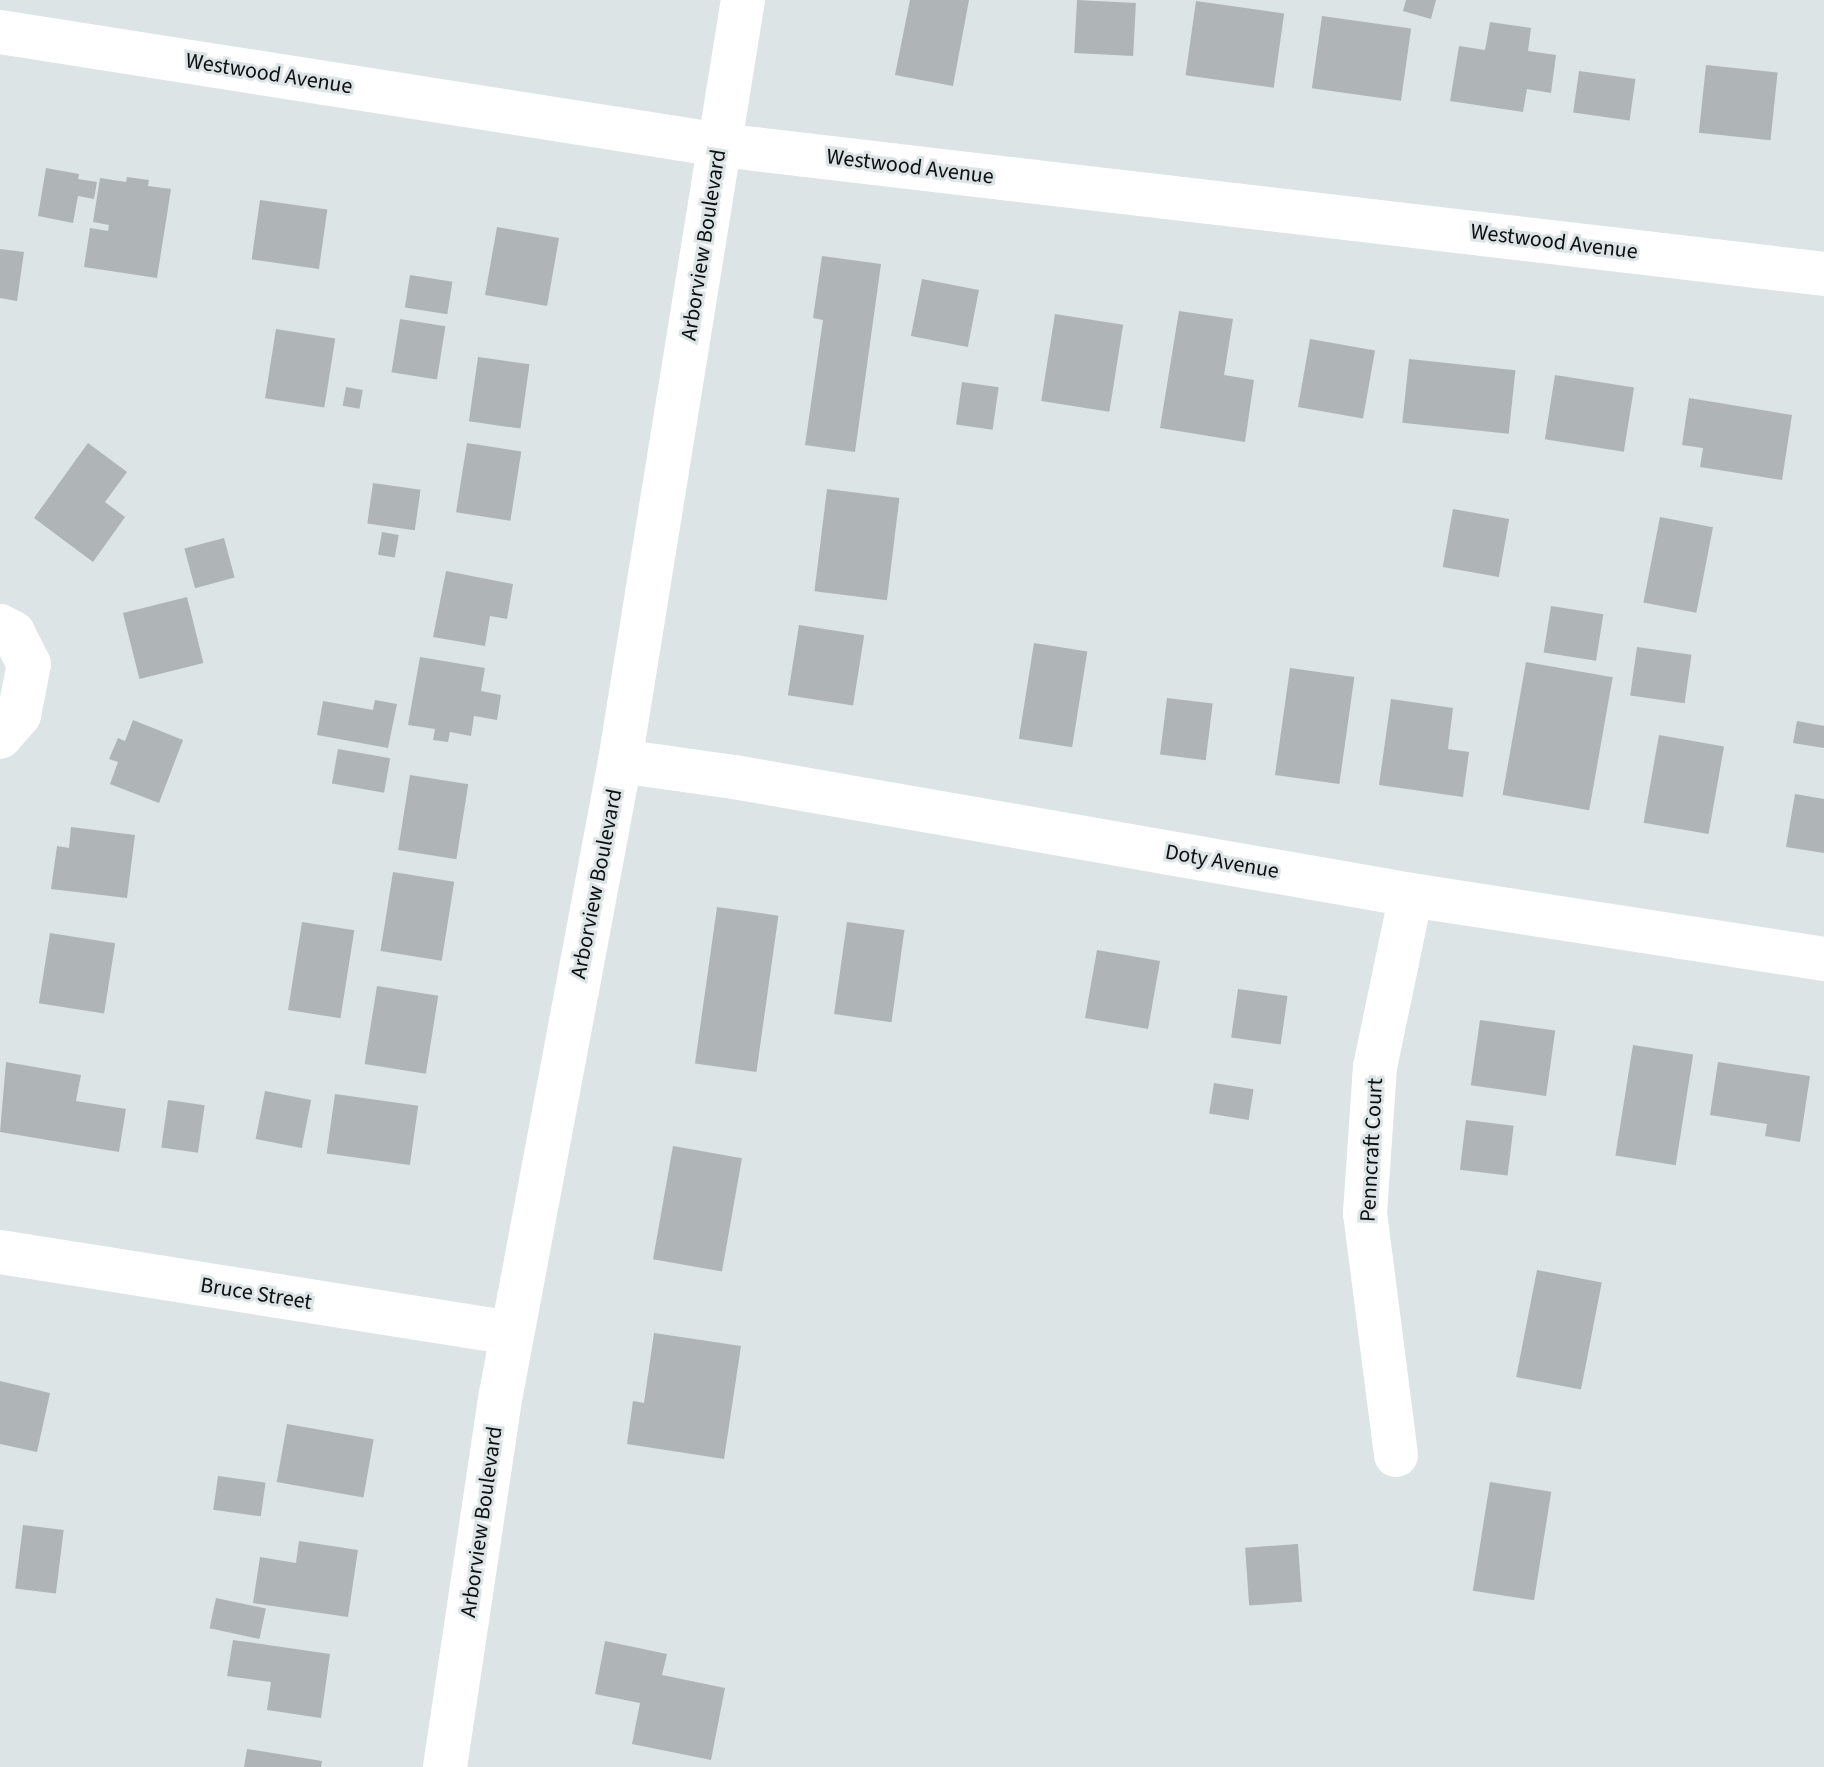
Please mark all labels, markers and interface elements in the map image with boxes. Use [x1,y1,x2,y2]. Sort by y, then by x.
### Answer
street label: Westwood Avenue [184,48,354,100]
street label: Westwood Avenue [825,144,995,190]
street label: Arborview Boulevard [676,148,732,342]
street label: Westwood Avenue [1469,219,1639,265]
street label: Arborview Boulevard [566,787,628,981]
street label: Doty Avenue [1163,839,1281,885]
street label: Penncraft Court [1355,1077,1389,1223]
street label: Bruce Street [198,1272,314,1316]
street label: Arborview Boulevard [456,1425,508,1619]

